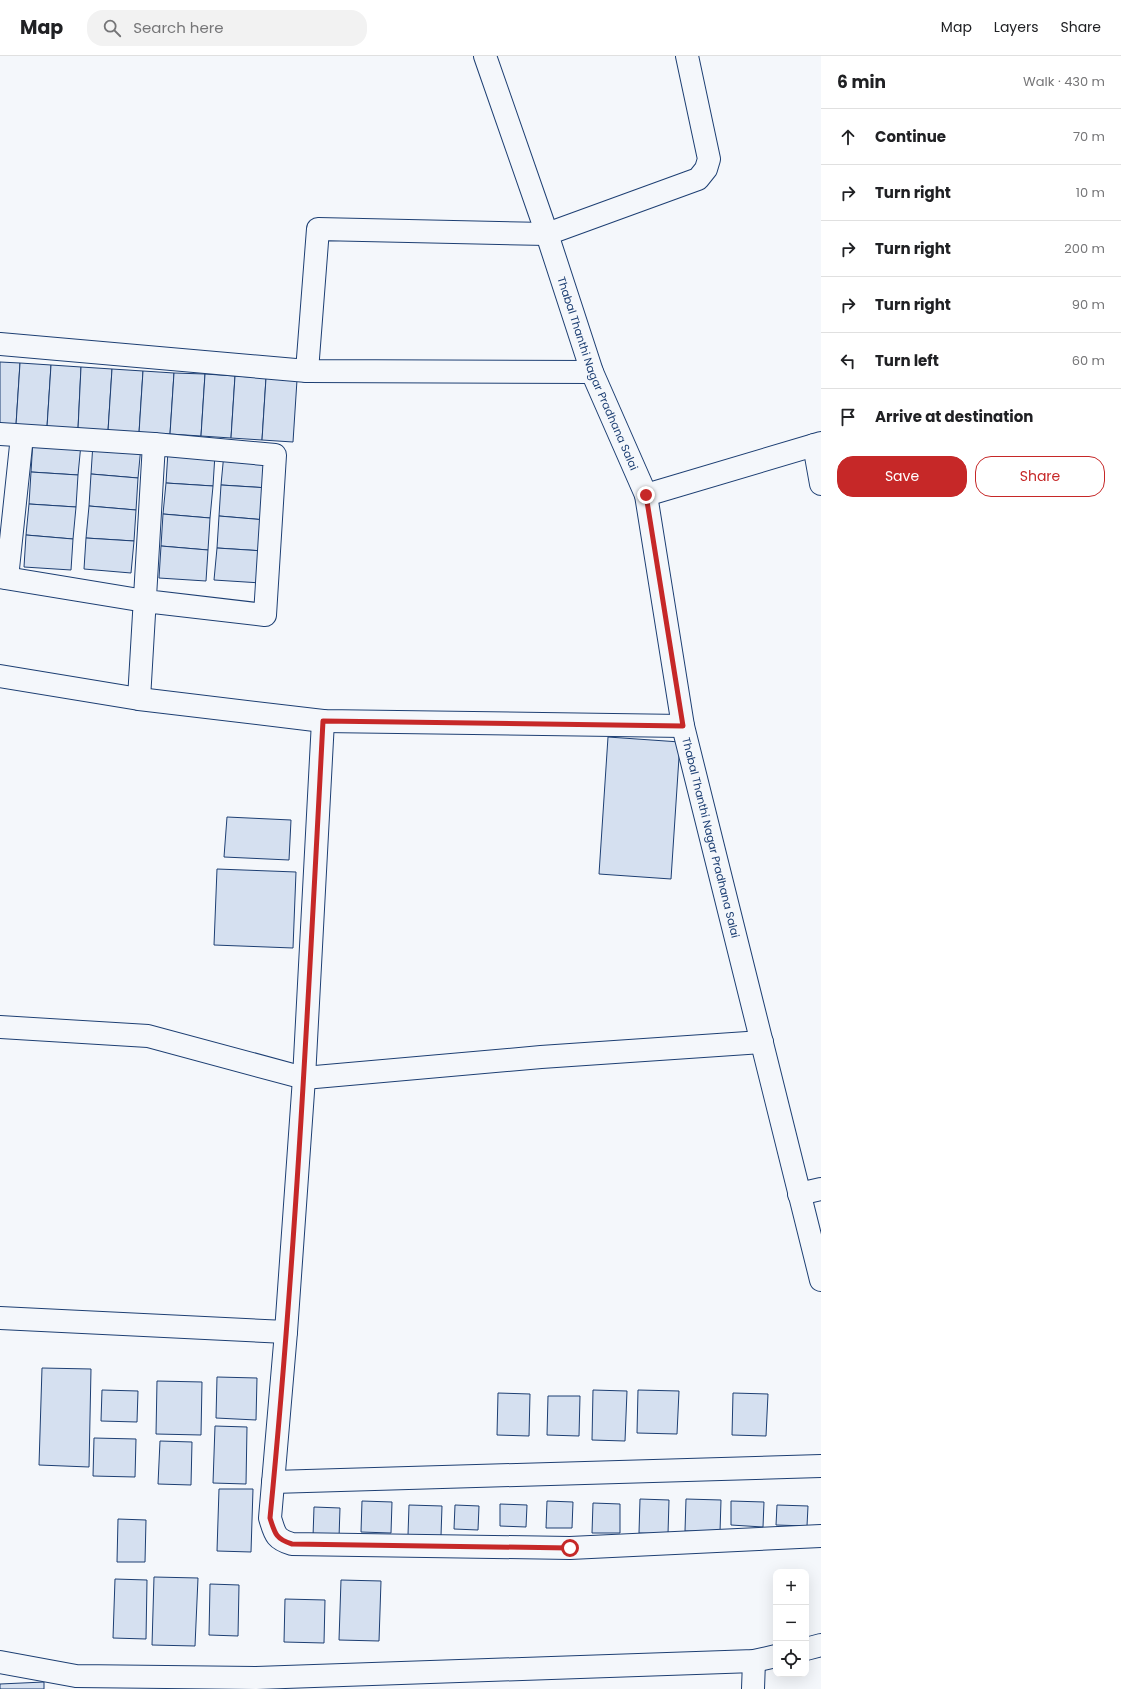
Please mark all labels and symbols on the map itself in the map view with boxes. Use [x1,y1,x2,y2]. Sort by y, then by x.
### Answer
street label: Thabal Thanthi Nagar Pradhana Salai [553,275,642,473]
route end [637,486,655,504]
street label: Thabal Thanthi Nagar Pradhana Salai [678,736,744,940]
route start [561,1539,579,1557]

